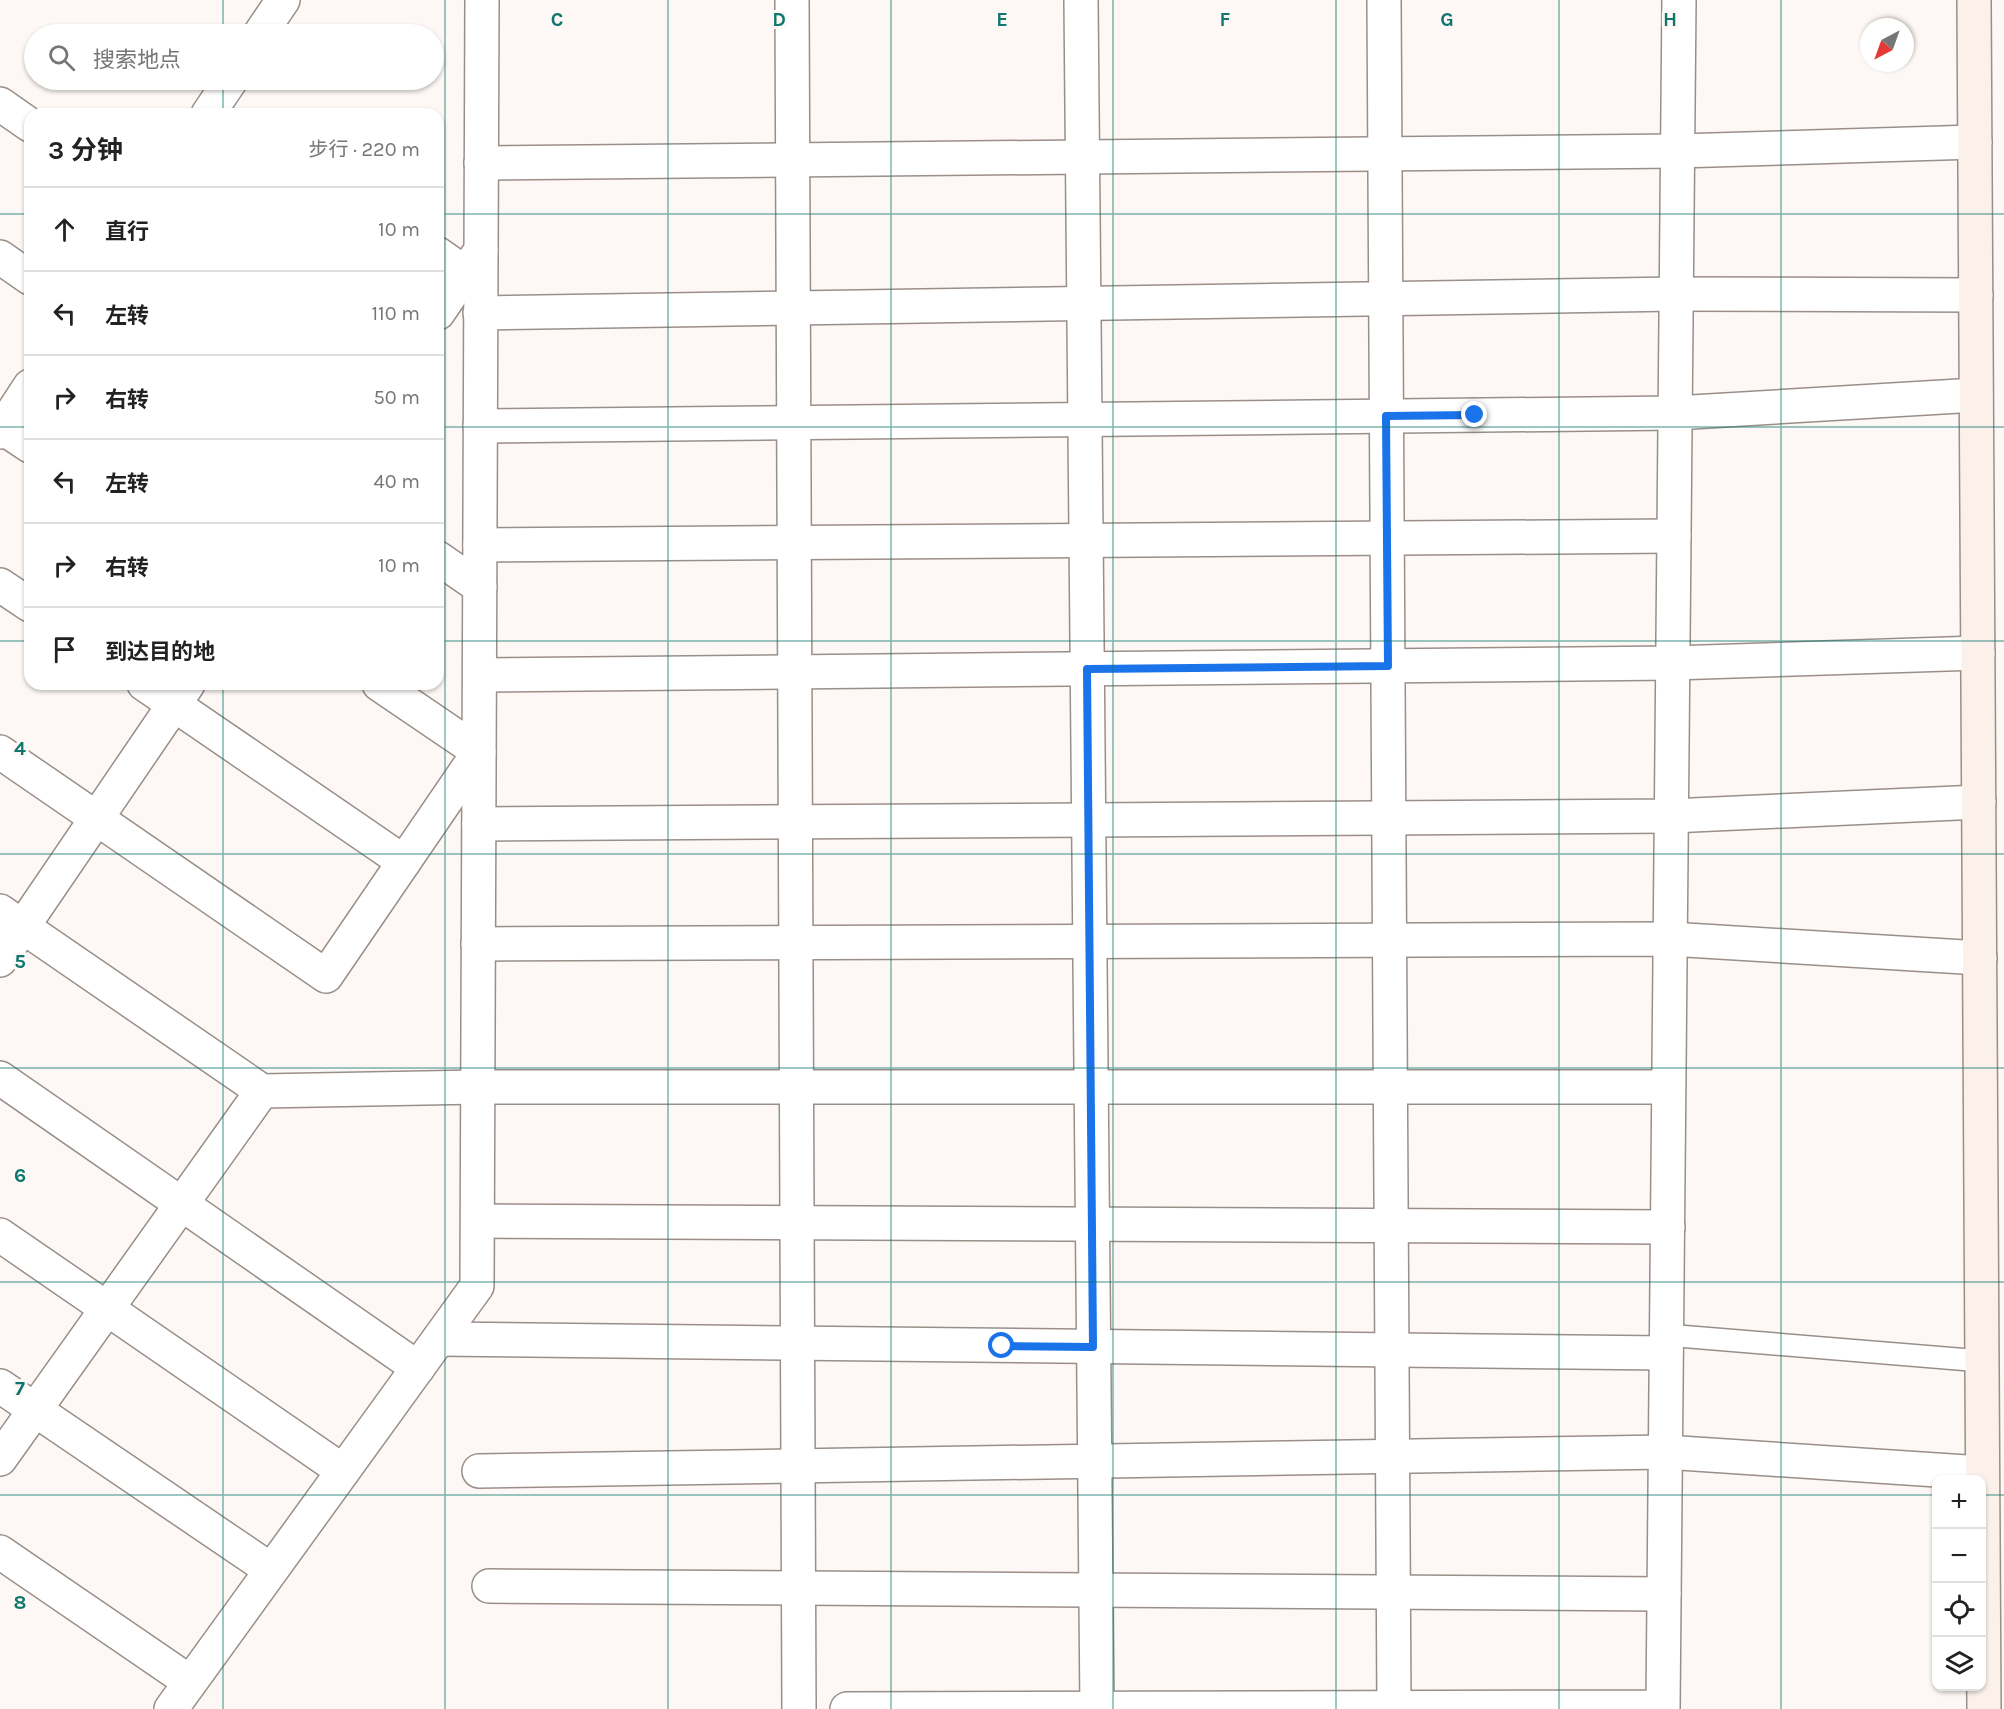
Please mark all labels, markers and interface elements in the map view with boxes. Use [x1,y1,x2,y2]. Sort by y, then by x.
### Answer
text: C [551,8,563,31]
text: D [772,8,786,31]
text: E [996,8,1008,31]
text: F [1220,8,1231,31]
text: G [1440,8,1454,31]
text: H [1663,8,1677,31]
north arrow [1860,18,1914,72]
search box [24,24,444,90]
icon: search [45,41,78,74]
text: 搜索地点 [93,47,181,73]
text: 3 分钟 [48,135,123,166]
text: 步行 · 220 m [308,138,420,161]
icon: ahead [48,213,81,246]
text: 10 m [378,218,420,241]
text: 直行 [105,219,149,245]
icon: left [48,297,81,330]
text: 110 m [371,302,420,325]
text: 左转 [105,303,149,329]
icon: right [48,381,81,414]
text: 50 m [373,386,420,409]
text: 右转 [105,387,149,413]
route end [1461,401,1487,427]
icon: left [48,465,81,498]
text: 40 m [374,470,420,493]
text: 左转 [105,471,149,497]
icon: right [48,549,81,582]
text: 10 m [378,554,420,577]
text: 右转 [105,555,149,581]
icon: arrive [48,633,81,666]
text: 到达目的地 [105,639,215,665]
text: 4 [14,737,26,760]
text: 5 [14,950,26,973]
text: 6 [14,1164,26,1187]
route start [988,1332,1014,1358]
text: 7 [15,1377,25,1400]
map controls [1932,1475,1986,1691]
button: + [1932,1475,1986,1529]
button: − [1932,1529,1986,1583]
button: locate [1932,1583,1986,1637]
text: 8 [14,1591,26,1614]
button: layers [1932,1637,1986,1691]

